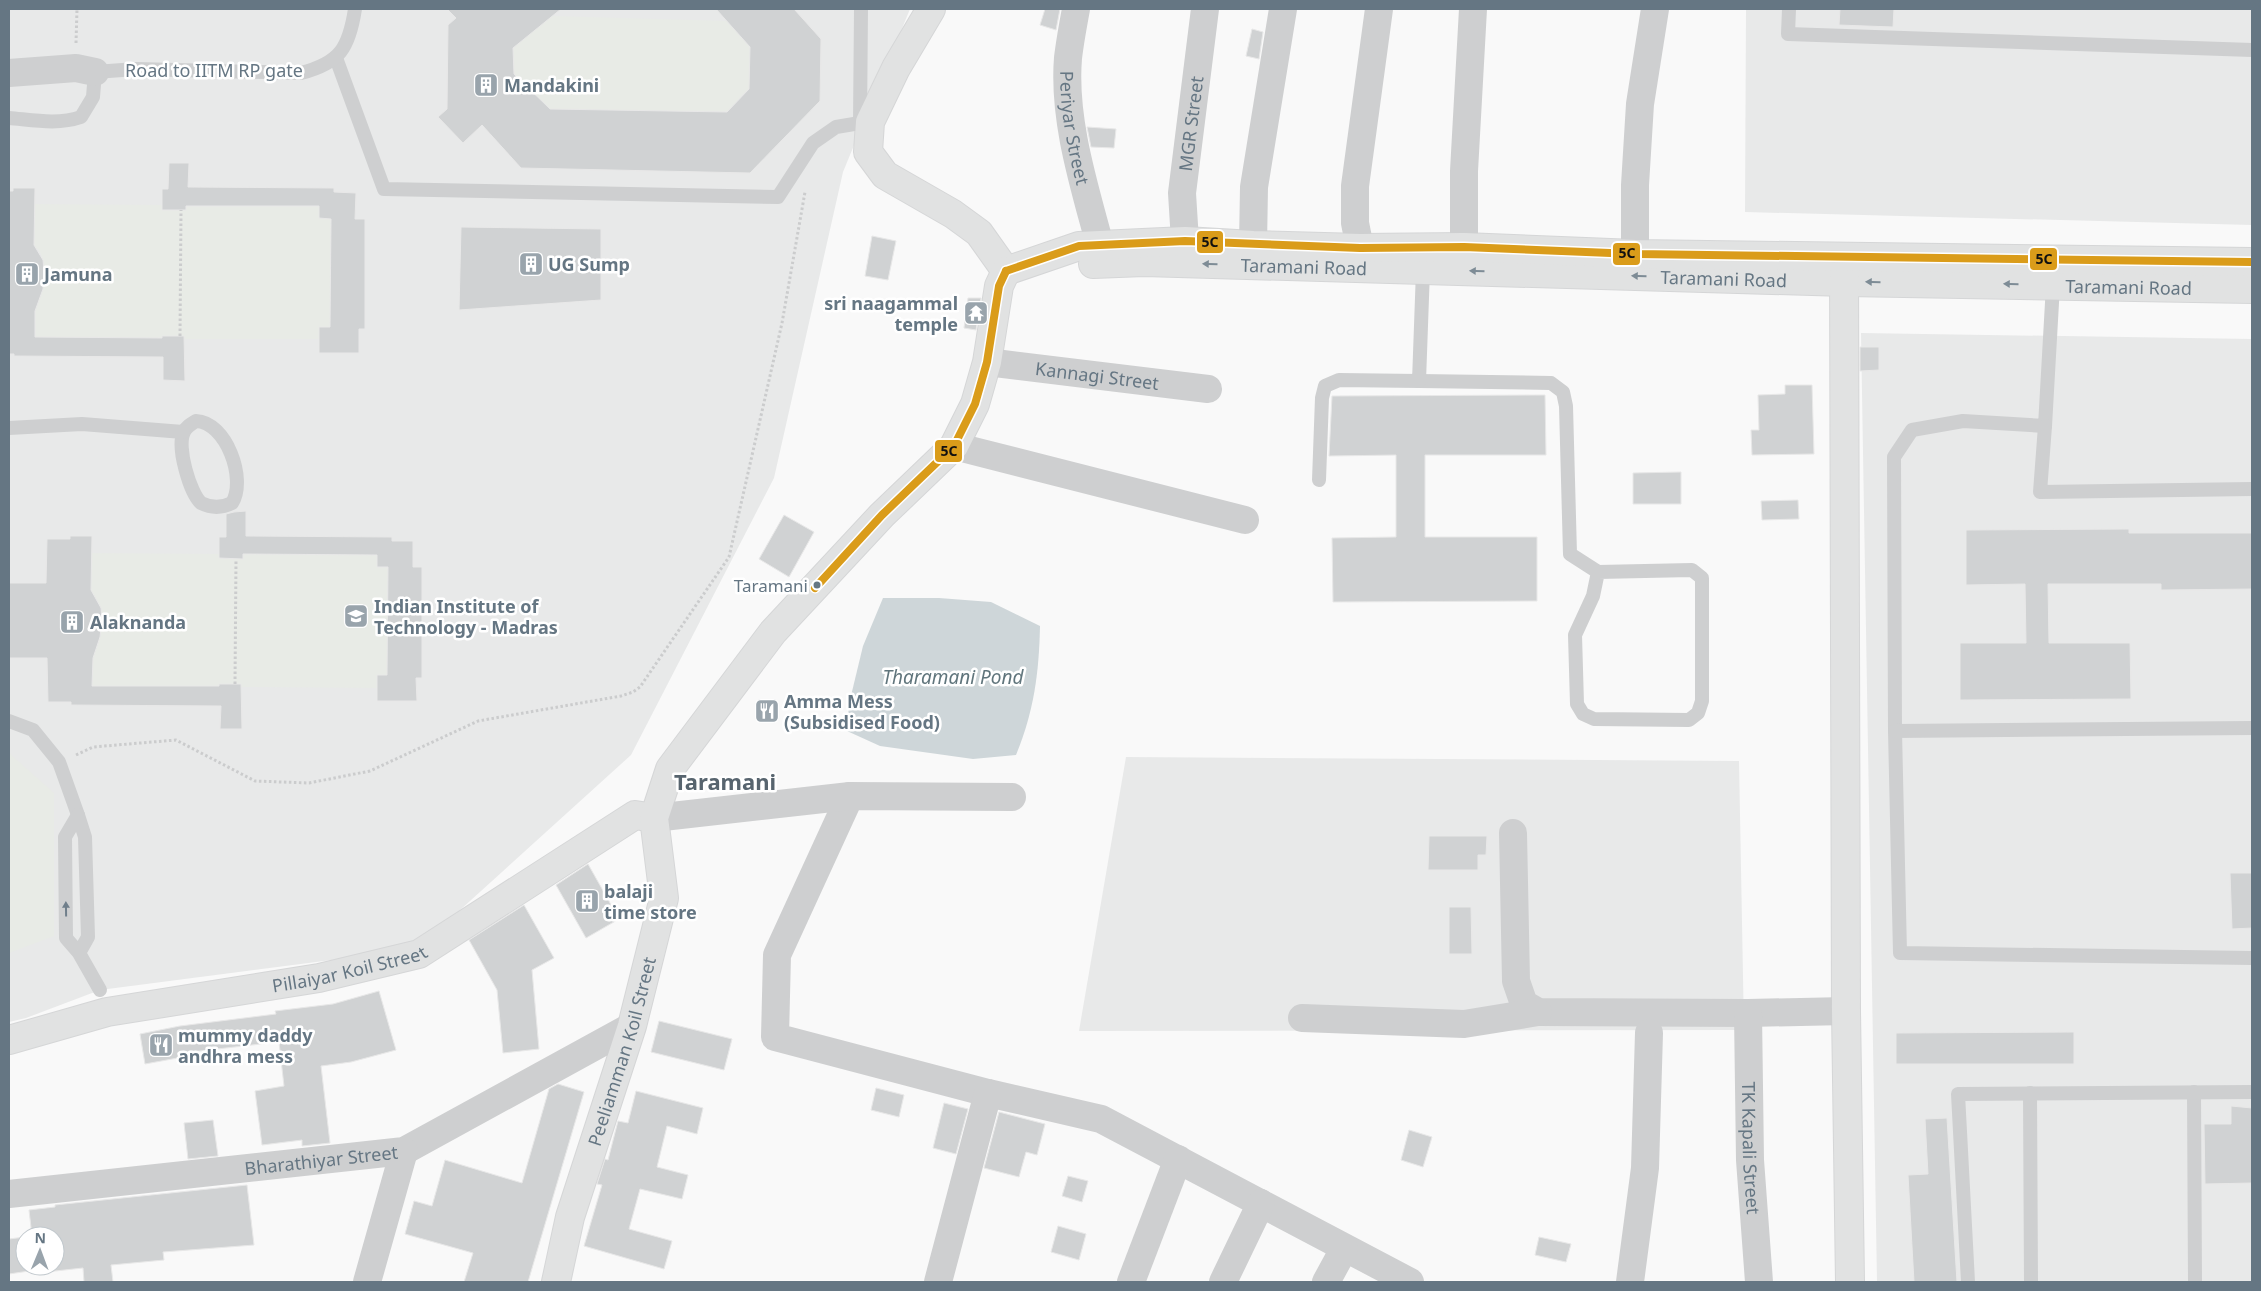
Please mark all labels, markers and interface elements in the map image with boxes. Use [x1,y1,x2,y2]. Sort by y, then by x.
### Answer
street label: Road to IITM RP gate [125,58,303,82]
street label: Periyar Street [1055,71,1095,188]
building icon: Mandakini [473,72,499,98]
place label: Mandakini [504,73,599,97]
street label: MGR Street [1173,74,1209,173]
line badge: 5C [1196,230,1224,254]
text: 5C [1202,232,1219,251]
line badge: 5C [1612,242,1641,266]
text: 5C [1619,243,1636,262]
line badge: 5C [2029,247,2058,271]
text: 5C [2036,249,2053,268]
building icon: UG Sump [518,251,544,277]
place label: UG Sump [548,252,630,276]
street label: Taramani Road [1240,253,1368,280]
one-way arrow [1201,260,1217,268]
building icon: Jamuna [14,261,40,287]
place label: Jamuna [42,262,112,286]
street label: Taramani Road [1660,265,1787,292]
one-way arrow [1469,267,1485,275]
one-way arrow [1631,272,1647,280]
street label: Taramani Road [2065,274,2192,300]
one-way arrow [1865,278,1881,286]
one-way arrow [2003,280,2019,288]
place label: sri naagammal temple [824,291,958,336]
temple icon: sri naagammal temple [963,300,989,326]
street label: Kannagi Street [1034,356,1161,395]
line badge: 5C [934,439,963,463]
text: 5C [941,441,958,460]
place label: Taramani [734,574,808,597]
marker: Taramani [812,580,822,590]
place label: Indian Institute of Technology - Madras [374,594,558,639]
school or university icon: Indian Institute of Technology - Madras [343,603,369,629]
building icon: Alaknanda [59,609,85,635]
place label: Alaknanda [90,610,186,634]
water label: Tharamani Pond [882,664,1025,690]
place label: Amma Mess (Subsidised Food) [784,689,940,734]
restaurant icon: Amma Mess (Subsidised Food) [754,698,780,724]
district label: Taramani [674,766,776,796]
place label: balaji time store [604,879,697,924]
building icon: balaji time store [574,888,600,914]
one-way arrow [62,901,70,917]
street label: Pillaiyar Koil Street [270,940,432,997]
street label: Peeliamman Koil Street [582,954,661,1149]
place label: mummy daddy andhra mess [178,1023,313,1068]
restaurant icon: mummy daddy andhra mess [148,1032,174,1058]
street label: TK Kapali Street [1737,1082,1766,1216]
street label: Bharathiyar Street [243,1140,400,1180]
north arrow [15,1226,65,1276]
text: N [34,1228,46,1247]

